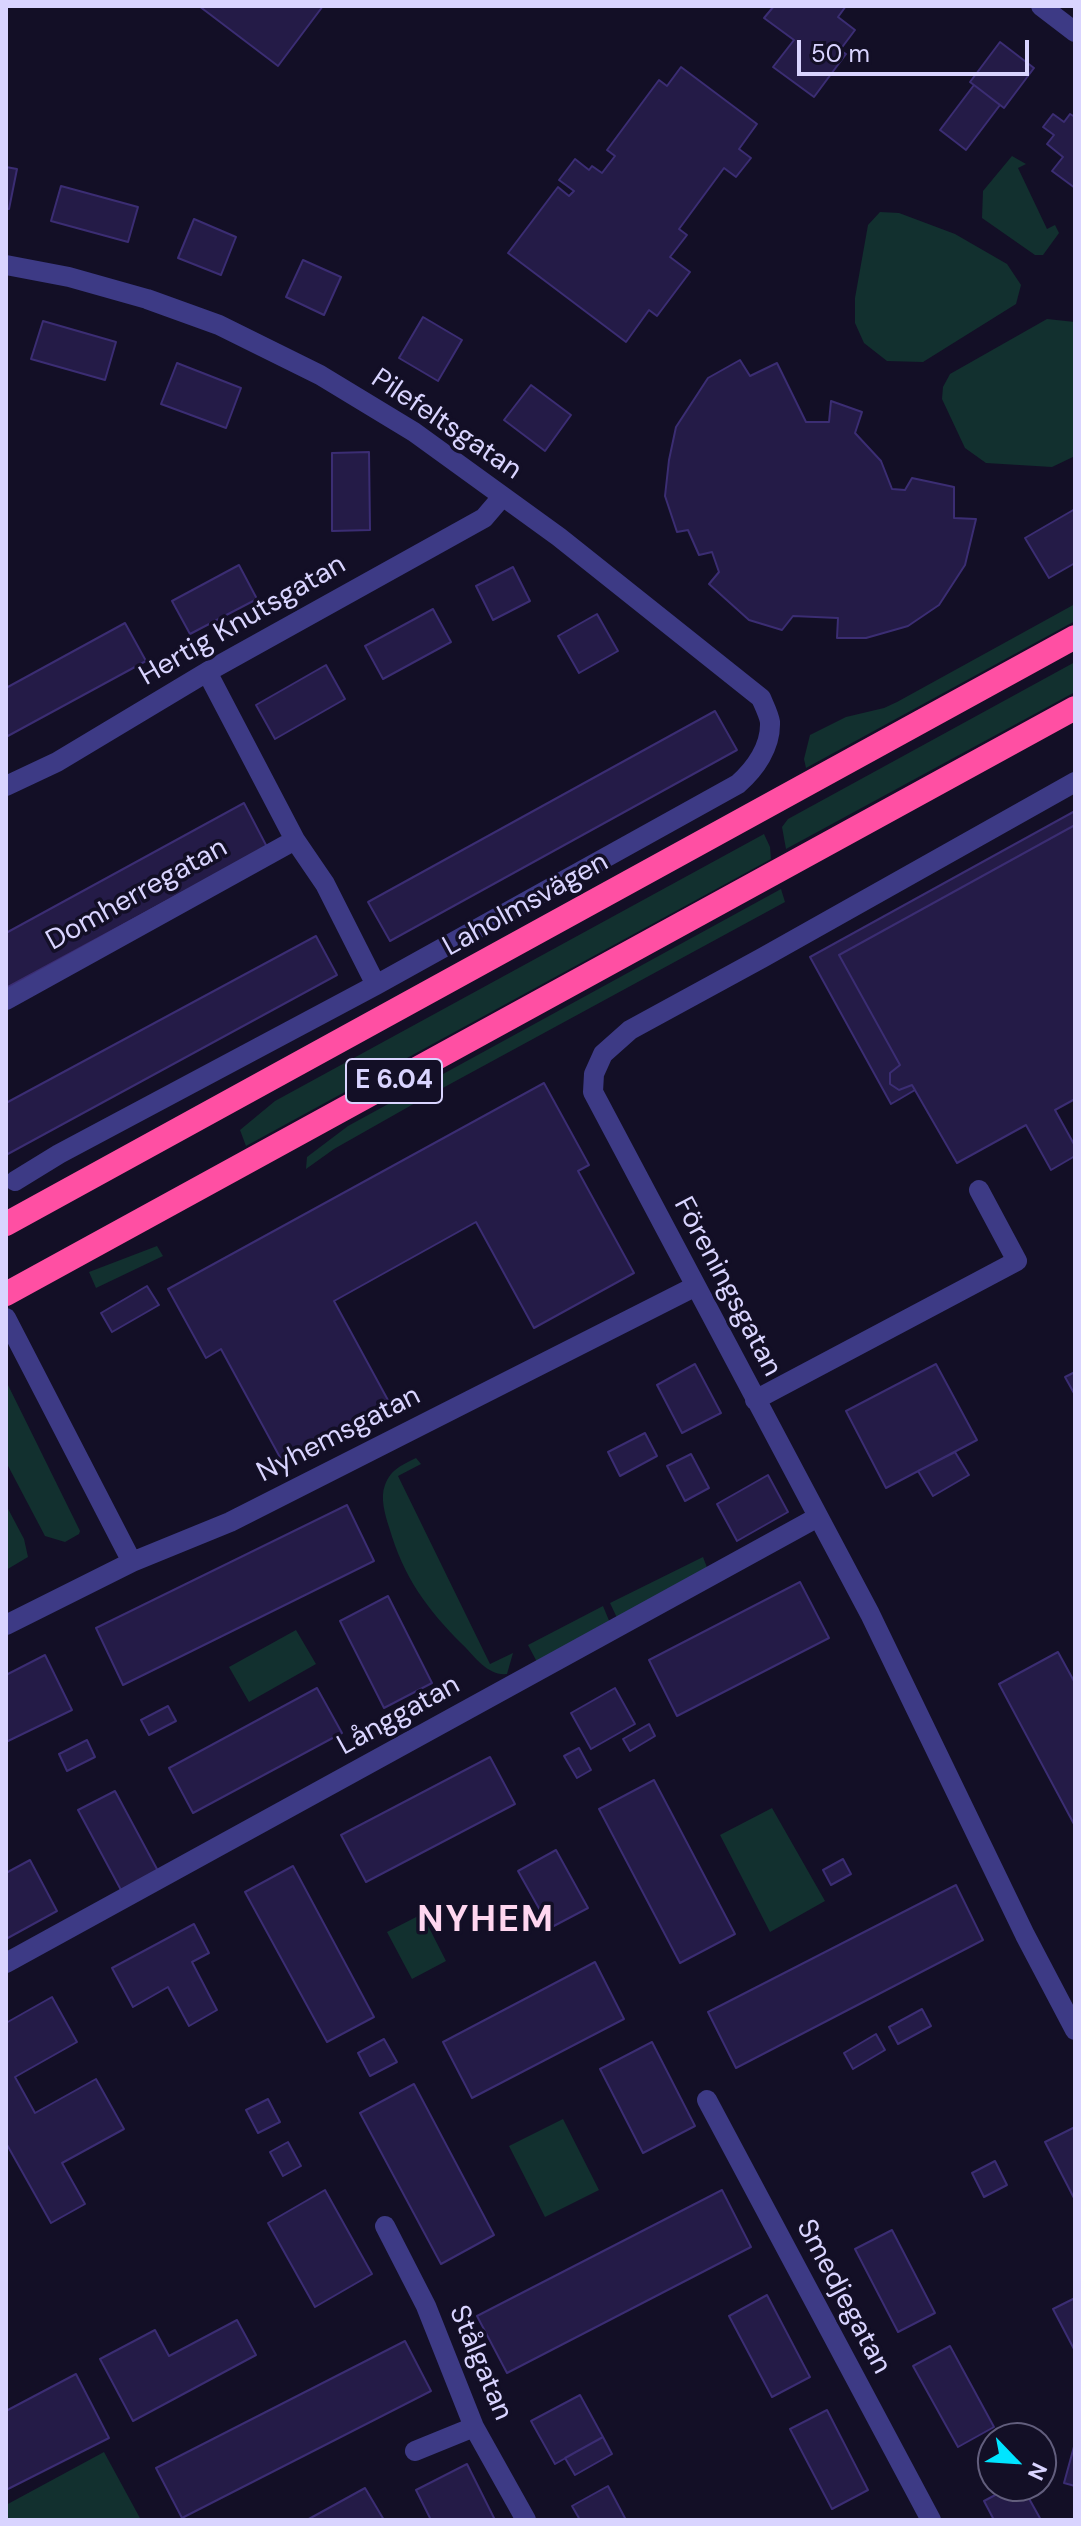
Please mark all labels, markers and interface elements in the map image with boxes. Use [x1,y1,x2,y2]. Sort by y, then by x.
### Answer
scale bar [801,24,1033,74]
text: 50 m [811,38,870,69]
street label: Pilefeltsgatan [364,362,528,488]
street label: Hertig Knutsgatan [134,548,352,694]
street label: Domherregatan [41,831,233,959]
street label: Laholmsvägen [438,846,614,964]
road number: E 6.04 [346,1059,442,1103]
street label: Föreningsgatan [666,1192,788,1382]
street label: Nyhemsgatan [252,1379,426,1491]
street label: Långgatan [332,1669,466,1763]
district label: NYHEM [417,1900,555,1944]
street label: Smedjegatan [788,2214,898,2380]
street label: Stålgatan [441,2301,519,2425]
north arrow [977,2422,1057,2502]
text: N [1021,2458,1054,2485]

